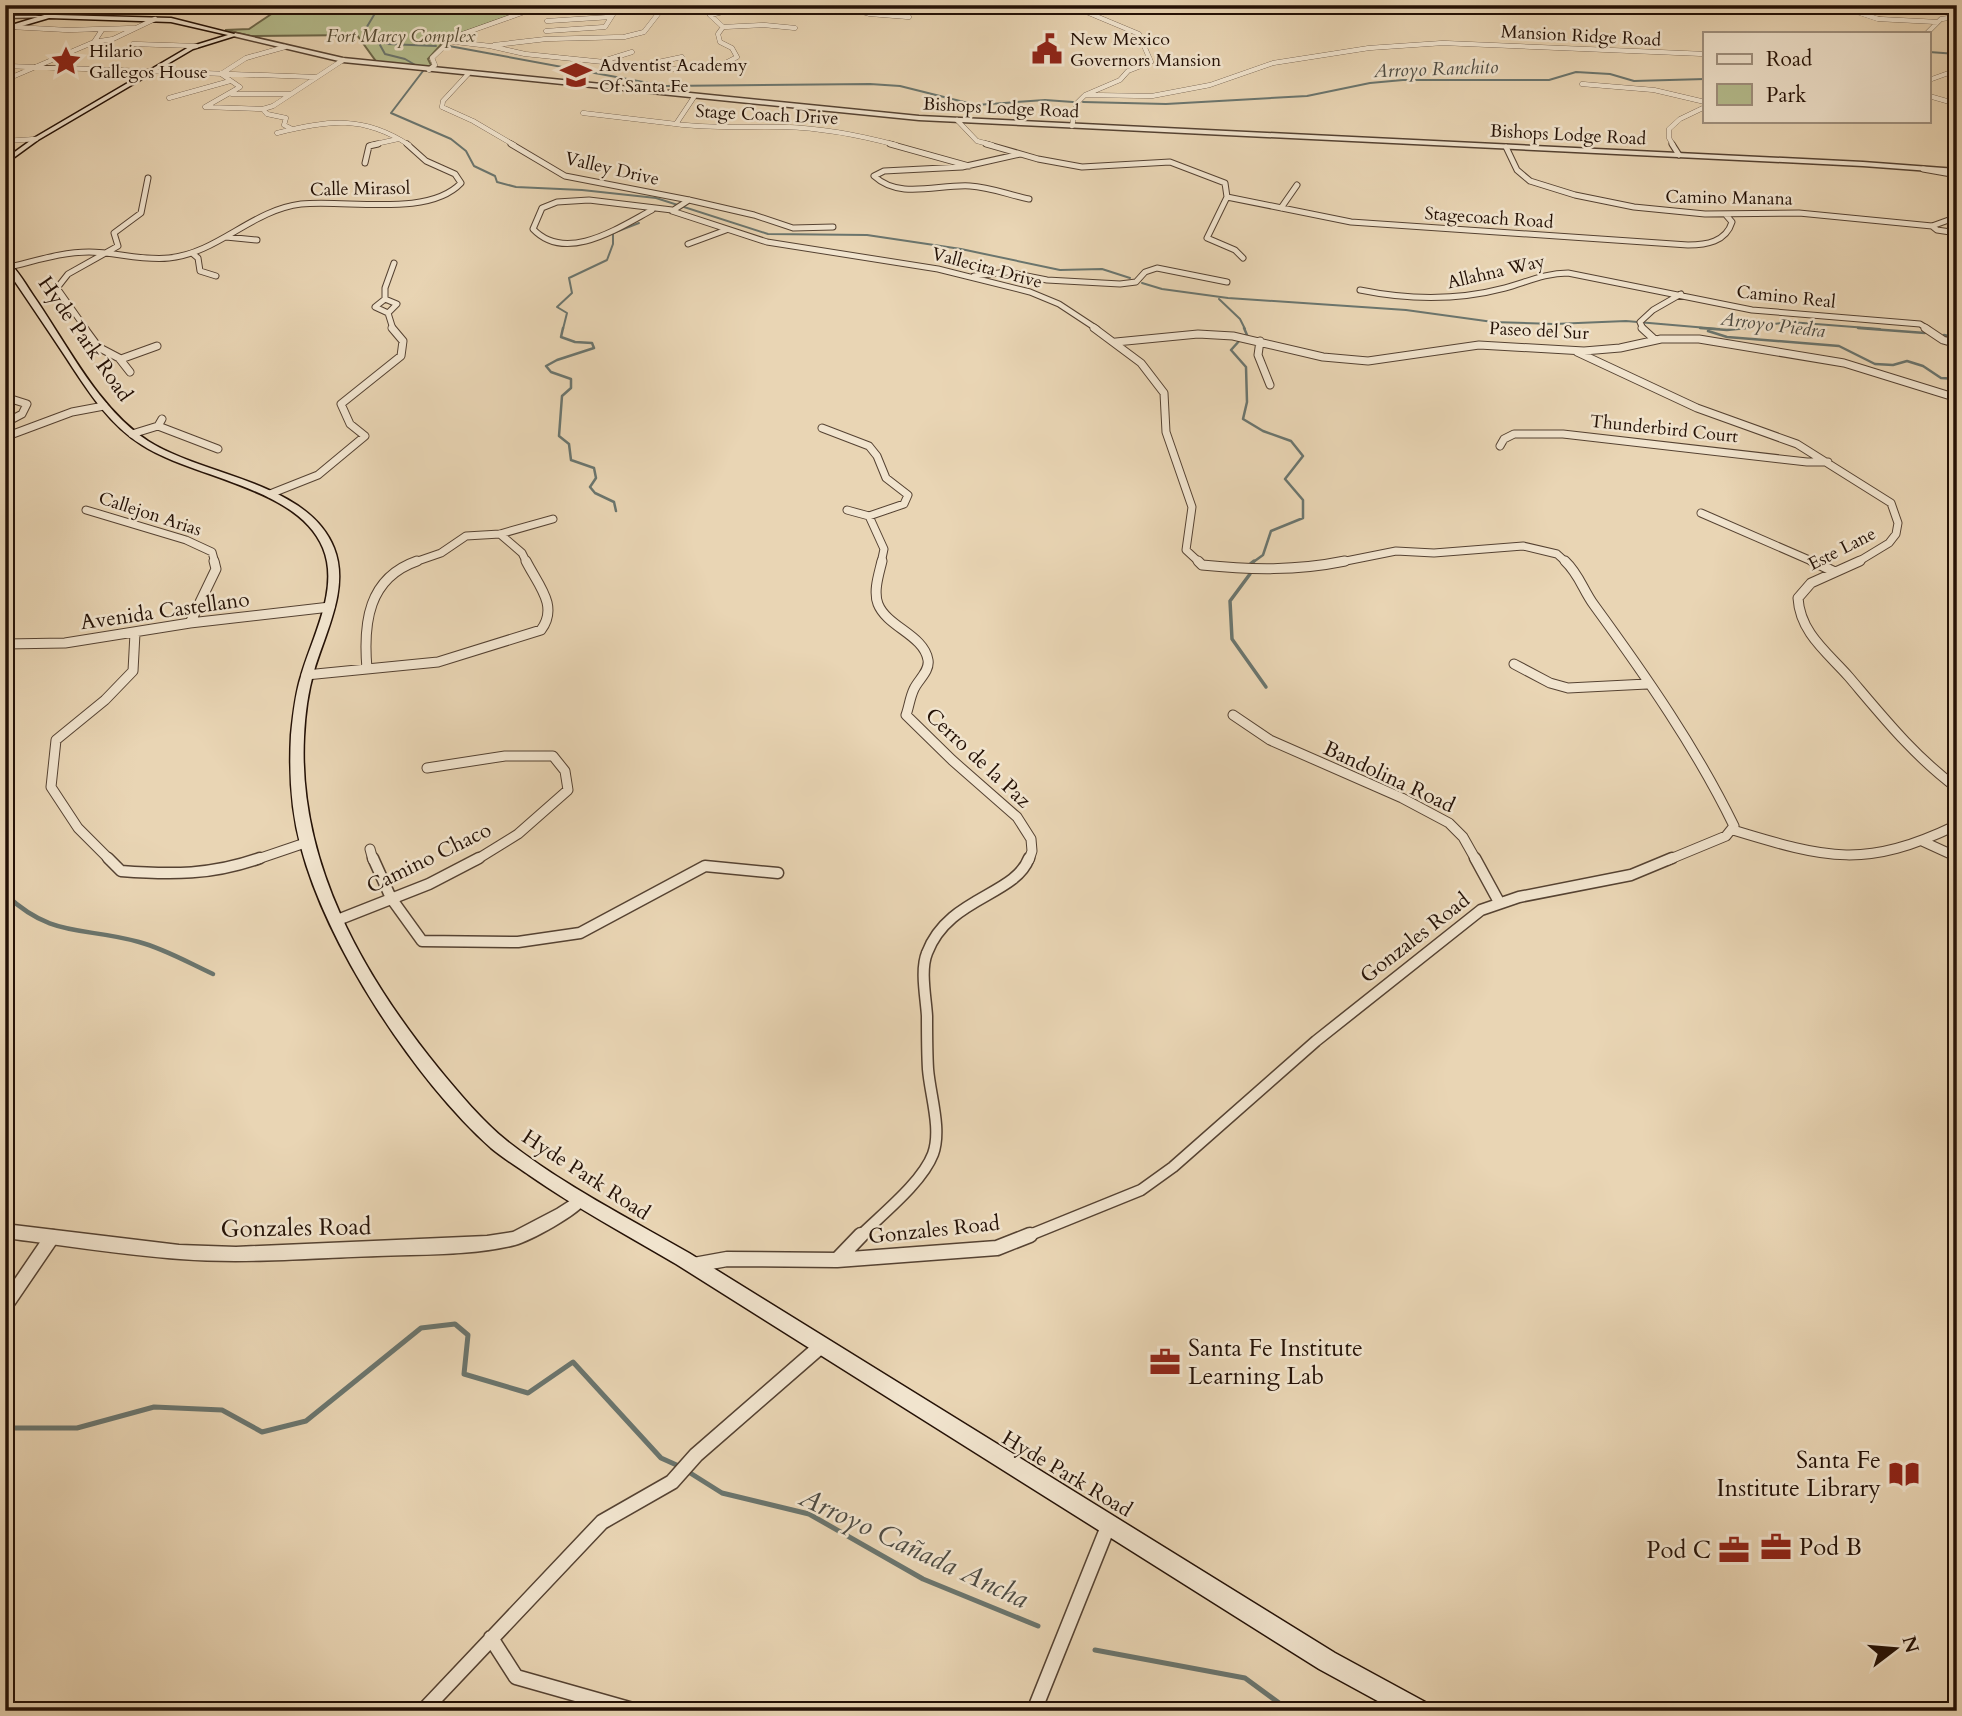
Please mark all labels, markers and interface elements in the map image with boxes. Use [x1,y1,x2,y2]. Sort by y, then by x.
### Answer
street label: Mansion Ridge Road [1500,19,1662,53]
park label: Fort Marcy Complex [327,24,476,49]
place label: New Mexico Governors Mansion [1070,27,1222,73]
public building icon: New Mexico Governors Mansion [1030,32,1064,66]
legend [1703,32,1930,122]
place label: Hilario Gallegos House [89,39,208,85]
place icon: Hilario Gallegos House [49,44,83,78]
text: Road [1766,45,1812,74]
place label: Adventist Academy Of Santa Fe [599,53,748,99]
water label: Arroyo Ranchito [1372,54,1499,84]
school or university icon: Adventist Academy Of Santa Fe [559,58,593,92]
text: Park [1766,81,1807,110]
street label: Bishops Lodge Road [922,91,1080,125]
street label: Stage Coach Drive [695,99,839,131]
street label: Bishops Lodge Road [1489,118,1647,152]
street label: Valley Drive [562,146,662,192]
street label: Calle Mirasol [310,176,411,202]
street label: Camino Manana [1665,184,1793,212]
street label: Stagecoach Road [1424,201,1555,235]
street label: Vallecita Drive [929,241,1045,295]
street label: Allahna Way [1445,249,1548,295]
street label: Hyde Park Road [31,270,139,408]
street label: Camino Real [1735,279,1837,315]
water label: Arroyo Piedra [1718,306,1827,344]
street label: Paseo del Sur [1489,316,1590,346]
street label: Thunderbird Court [1589,409,1740,449]
street label: Callejon Arias [95,486,205,542]
street label: Este Lane [1804,521,1880,577]
street label: Avenida Castellano [79,585,251,637]
street label: Cerro de la Paz [919,701,1038,815]
street label: Bandolina Road [1319,734,1459,820]
street label: Camino Chaco [362,815,496,901]
street label: Gonzales Road [1354,886,1476,990]
street label: Hyde Park Road [516,1123,656,1227]
street label: Gonzales Road [867,1209,1001,1251]
street label: Gonzales Road [220,1210,372,1246]
place label: Santa Fe Institute Learning Lab [1188,1332,1363,1393]
office icon: Santa Fe Institute Learning Lab [1148,1345,1182,1379]
street label: Hyde Park Road [996,1424,1138,1524]
place label: Santa Fe Institute Library [1716,1444,1881,1505]
library icon: Santa Fe Institute Library [1887,1457,1921,1491]
water label: Arroyo Cañada Ancha [792,1478,1035,1618]
office icon: Pod B [1759,1530,1793,1564]
place label: Pod B [1799,1531,1862,1564]
office icon: Pod C [1717,1533,1751,1567]
place label: Pod C [1646,1534,1711,1567]
north arrow [1860,1614,1930,1684]
text: N [1896,1633,1925,1657]

